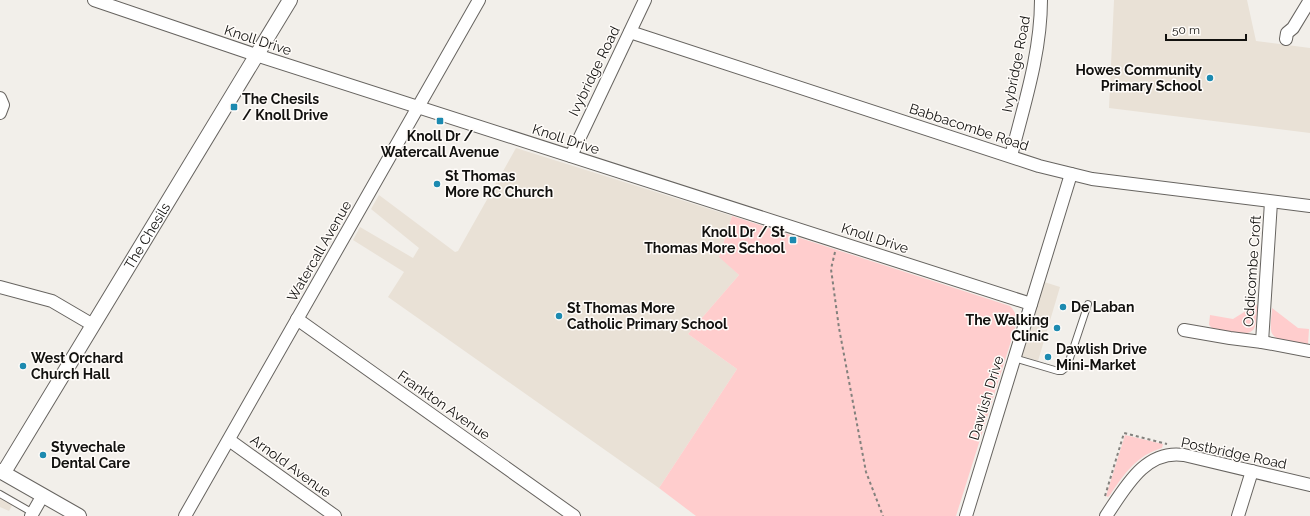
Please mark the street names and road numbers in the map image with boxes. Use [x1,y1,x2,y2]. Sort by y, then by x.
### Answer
street label: Ivybridge Road [999,14,1033,114]
street label: Knoll Drive [222,22,294,58]
street label: Ivybridge Road [565,24,623,118]
street label: Babbacombe Road [907,100,1031,154]
street label: Knoll Drive [530,121,602,157]
street label: Watercall Avenue [284,198,354,304]
street label: The Chesils [121,200,173,272]
street label: Oddicombe Croft [1240,214,1264,327]
street label: Knoll Drive [839,220,911,256]
street label: Dawlish Drive [966,354,1006,442]
street label: Frankton Avenue [395,367,493,443]
street label: Arnold Avenue [248,431,334,501]
street label: Postbridge Road [1180,434,1288,472]

